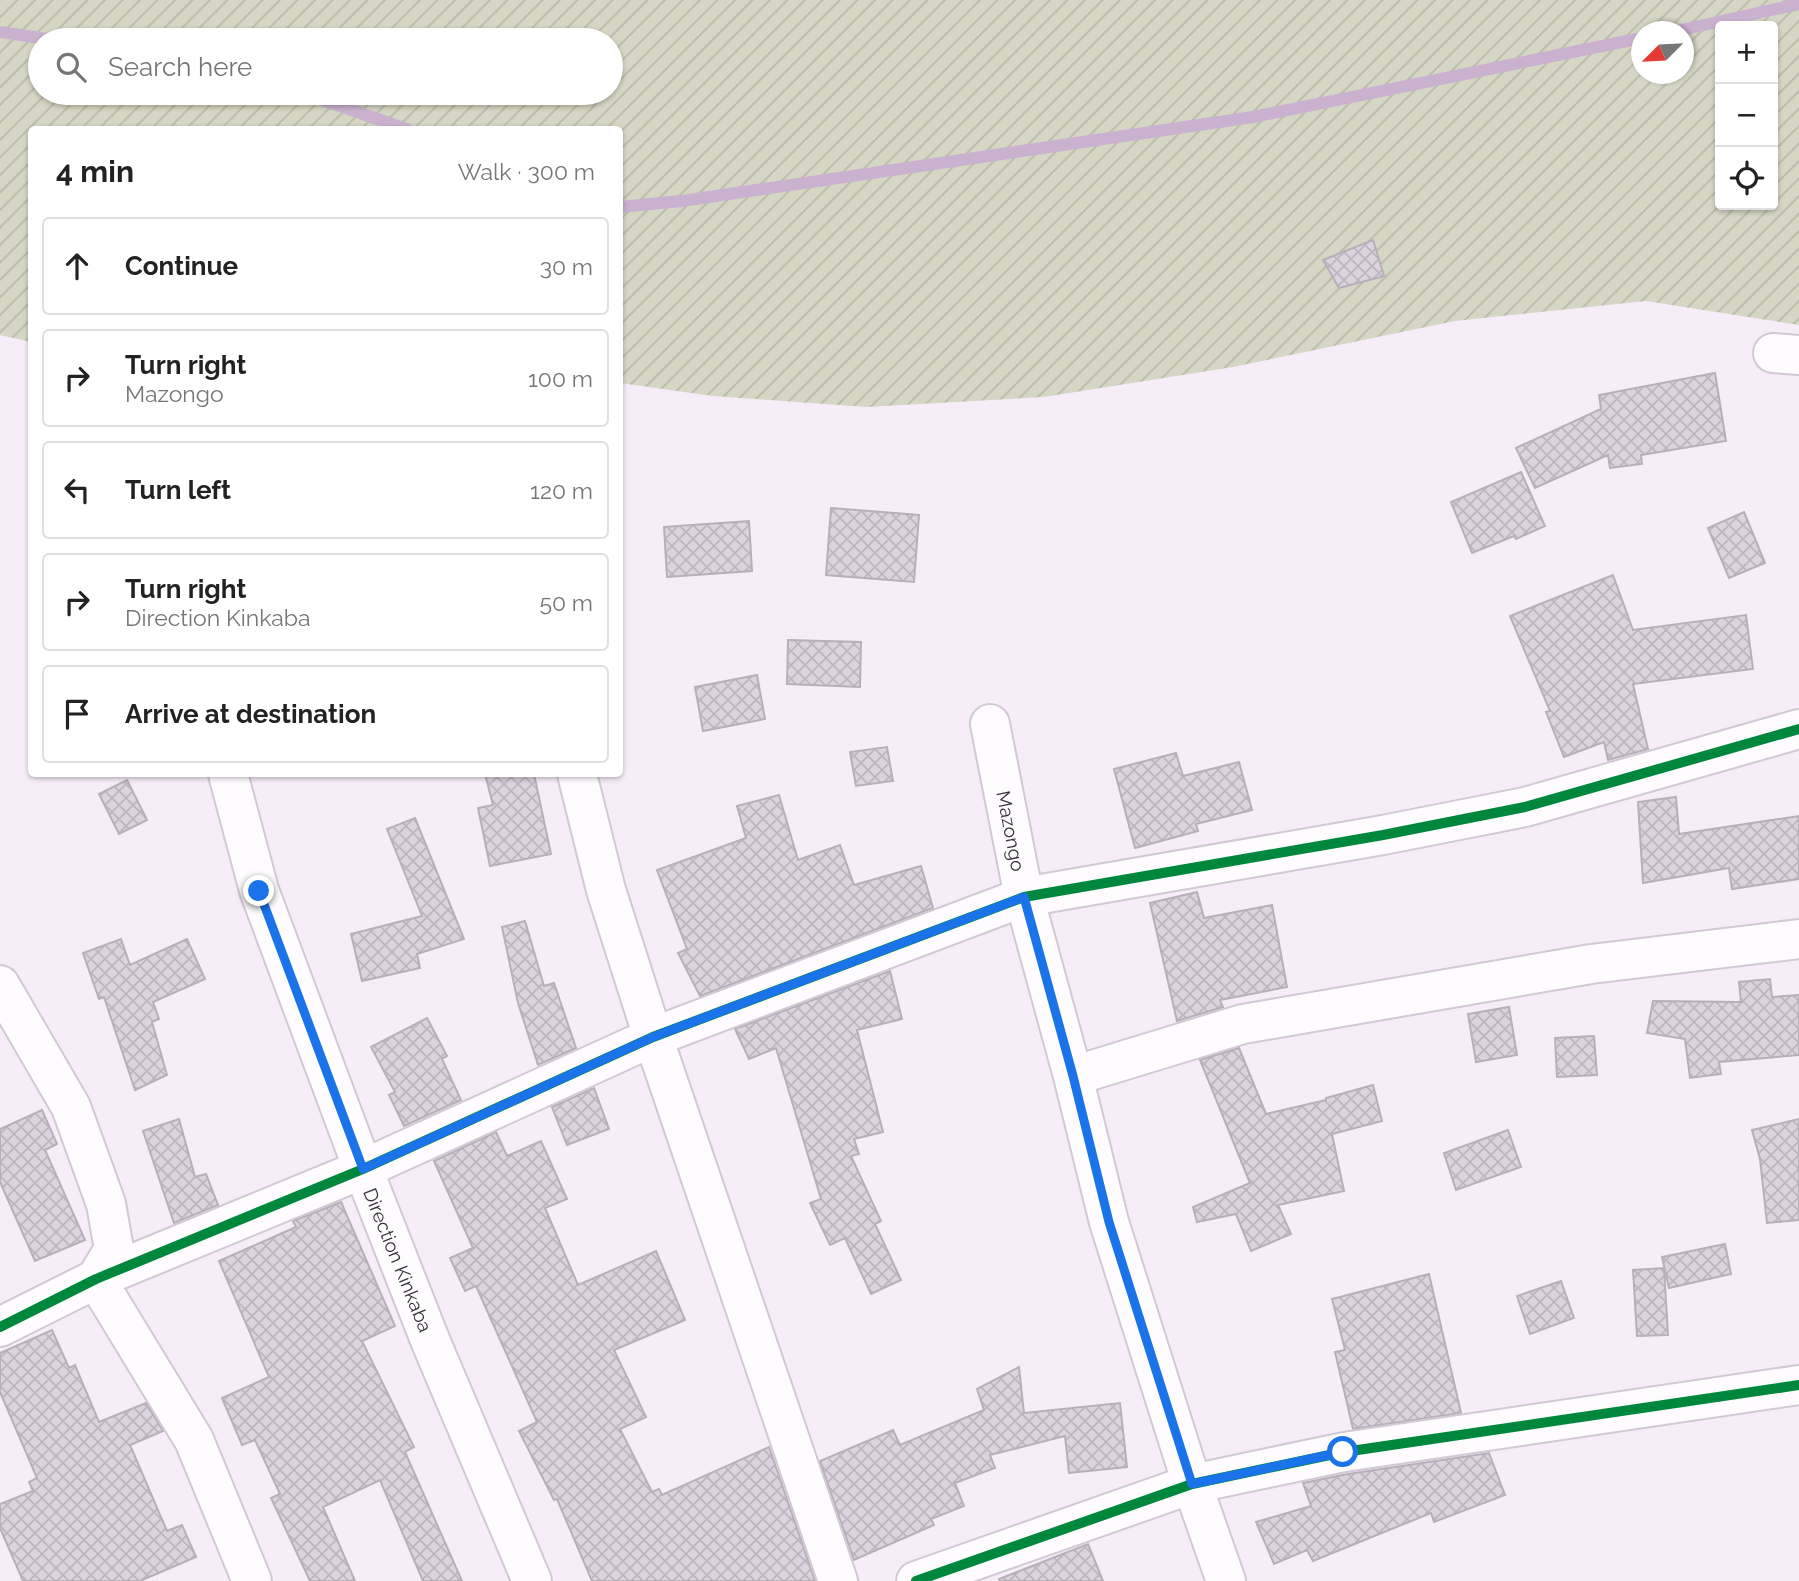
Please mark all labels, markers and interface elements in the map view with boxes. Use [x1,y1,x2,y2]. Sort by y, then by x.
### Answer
north arrow [1631,21,1694,84]
map controls [1715,21,1778,210]
button: + [1715,21,1778,84]
search box [28,28,623,105]
icon: search [52,48,90,86]
text: Search here [108,52,252,82]
button: − [1715,84,1778,147]
button: locate [1715,147,1778,210]
text: 4 min [56,154,134,189]
text: Walk · 300 m [458,158,595,185]
icon: ahead [58,247,96,285]
text: Continue [125,251,238,281]
text: 30 m [540,253,593,280]
text: Turn right [125,350,246,380]
icon: right [58,359,96,397]
text: 100 m [528,365,593,392]
text: Mazongo [125,380,224,407]
icon: left [58,471,96,509]
text: Turn left [125,475,231,505]
text: 120 m [530,477,593,504]
text: Turn right [125,574,246,604]
icon: right [58,583,96,621]
text: 50 m [539,589,593,616]
text: Direction Kinkaba [125,604,311,631]
icon: arrive [58,695,96,733]
text: Arrive at destination [125,699,376,729]
street label: Mazongo [992,789,1030,873]
route end [243,875,274,906]
street label: Direction Kinkaba [359,1185,437,1335]
route start [1327,1436,1358,1467]

